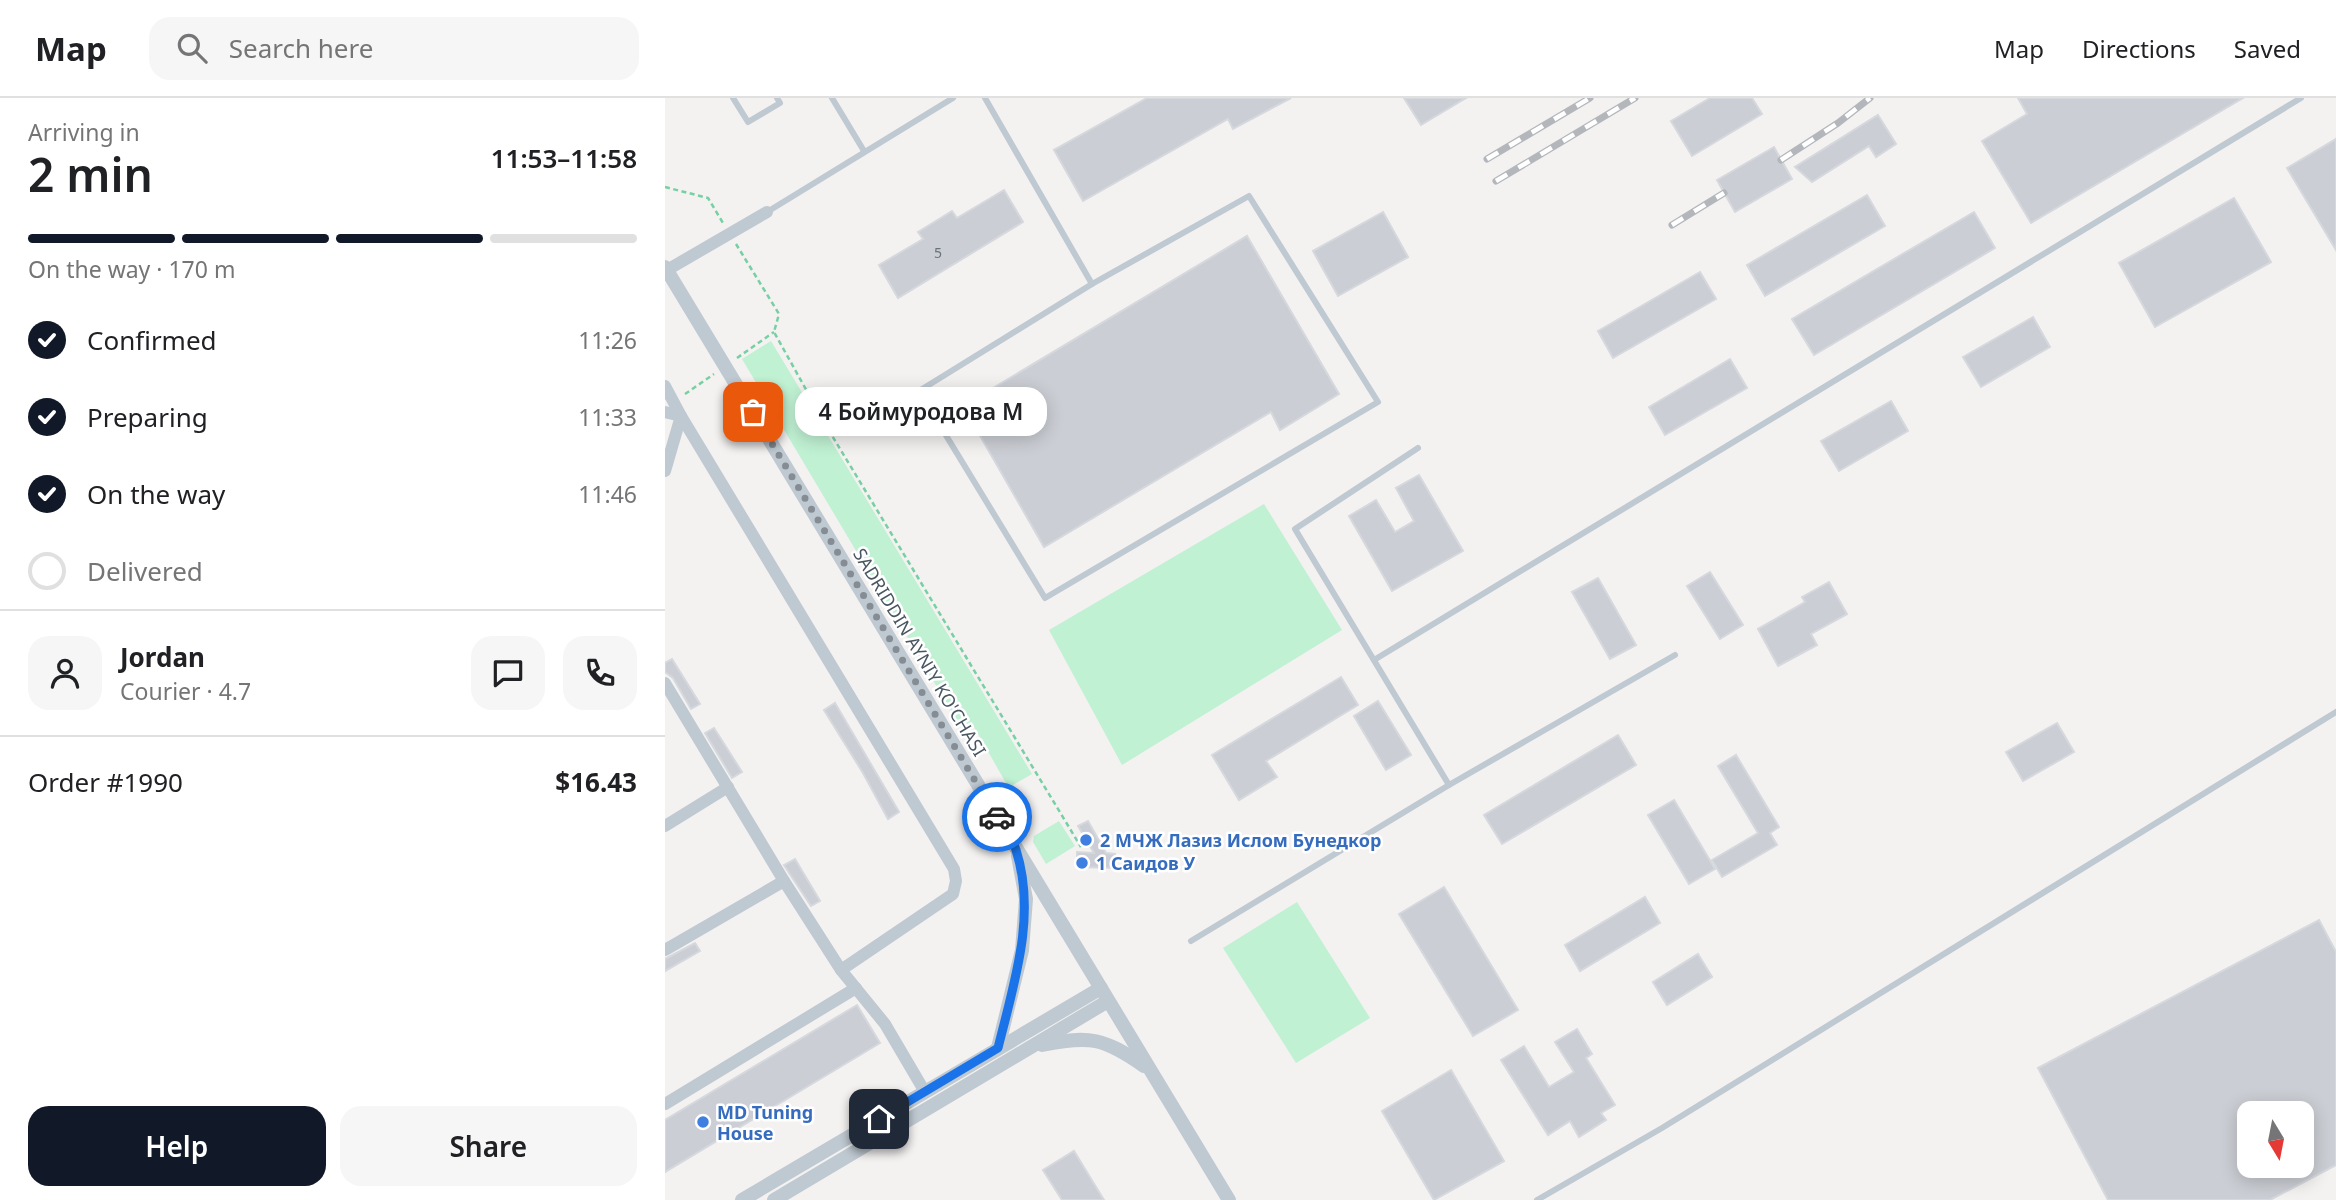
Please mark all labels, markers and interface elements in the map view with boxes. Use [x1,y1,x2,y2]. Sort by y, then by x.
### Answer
search box [149,17,639,80]
text: Map [35,26,107,71]
icon: search [173,29,211,67]
text: Search here [229,30,373,66]
text: Map [1994,32,2044,65]
text: Directions [2082,32,2196,65]
text: Saved [2234,32,2301,65]
text: Arriving in [28,116,140,148]
text: 11:53–11:58 [491,140,637,176]
text: 2 min [28,143,153,205]
house number: 5 [934,243,942,262]
text: On the way · 170 m [28,253,235,285]
icon: check [28,321,66,359]
text: Confirmed [87,322,217,358]
text: 11:26 [578,324,637,356]
pin [723,382,783,442]
callout: 4 Боймуродова М [795,388,1047,436]
icon: bag [734,393,772,431]
text: 4 Боймуродова М [819,395,1023,427]
icon: check [28,398,66,436]
text: Preparing [87,399,208,435]
text: 11:33 [578,401,637,433]
icon: check [28,475,66,513]
text: On the way [87,476,225,512]
text: 11:46 [578,478,637,510]
street label: SADRIDDIN AYNIY KO'CHASI [848,543,992,761]
text: Delivered [87,553,203,589]
button: person [28,636,102,710]
button: chat [471,636,545,710]
button: phone [563,636,637,710]
text: Jordan [120,639,205,675]
text: Courier · 4.7 [120,675,251,707]
text: Order #1990 [28,764,183,800]
text: $16.43 [555,764,637,800]
courier [962,782,1032,852]
icon: car [978,798,1016,836]
place label: 2 МЧЖ Лазиз Ислом Бунедкор [1100,828,1381,852]
marker: 2 МЧЖ Лазиз Ислом Бунедкор [1078,832,1094,848]
place label: 1 Саидов У [1096,851,1195,875]
marker: 1 Саидов У [1074,855,1090,871]
pin [849,1089,909,1149]
place label: MD Tuning House [717,1100,813,1145]
icon: home [860,1100,898,1138]
north arrow [2237,1101,2313,1178]
map controls [2237,1101,2314,1178]
button: Help [28,1106,326,1186]
button: Share [340,1106,637,1186]
marker: MD Tuning House [695,1114,711,1130]

